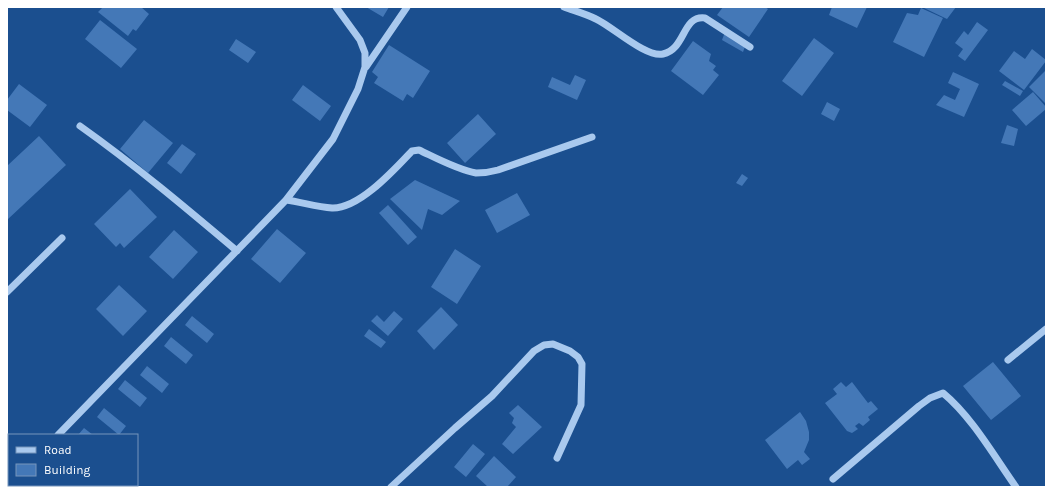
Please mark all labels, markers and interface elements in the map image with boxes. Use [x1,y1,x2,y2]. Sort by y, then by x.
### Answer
legend [8,434,138,486]
text: Road [44,443,72,457]
text: Building [44,463,91,477]

